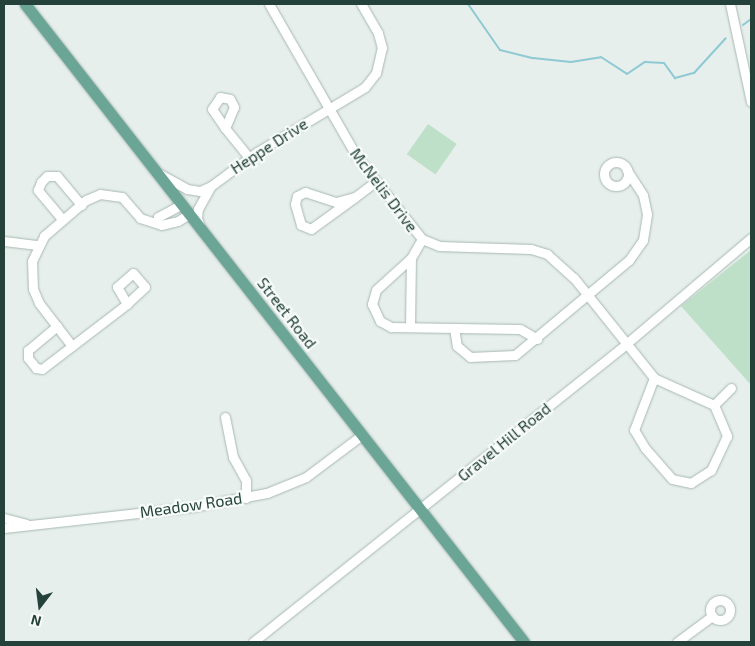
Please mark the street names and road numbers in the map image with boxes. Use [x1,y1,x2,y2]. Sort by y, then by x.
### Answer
street label: Heppe Drive [227,114,311,178]
street label: McNelis Drive [346,144,422,236]
street label: Street Road [253,274,321,352]
street label: Gravel Hill Road [453,398,555,486]
street label: Meadow Road [139,488,243,522]

